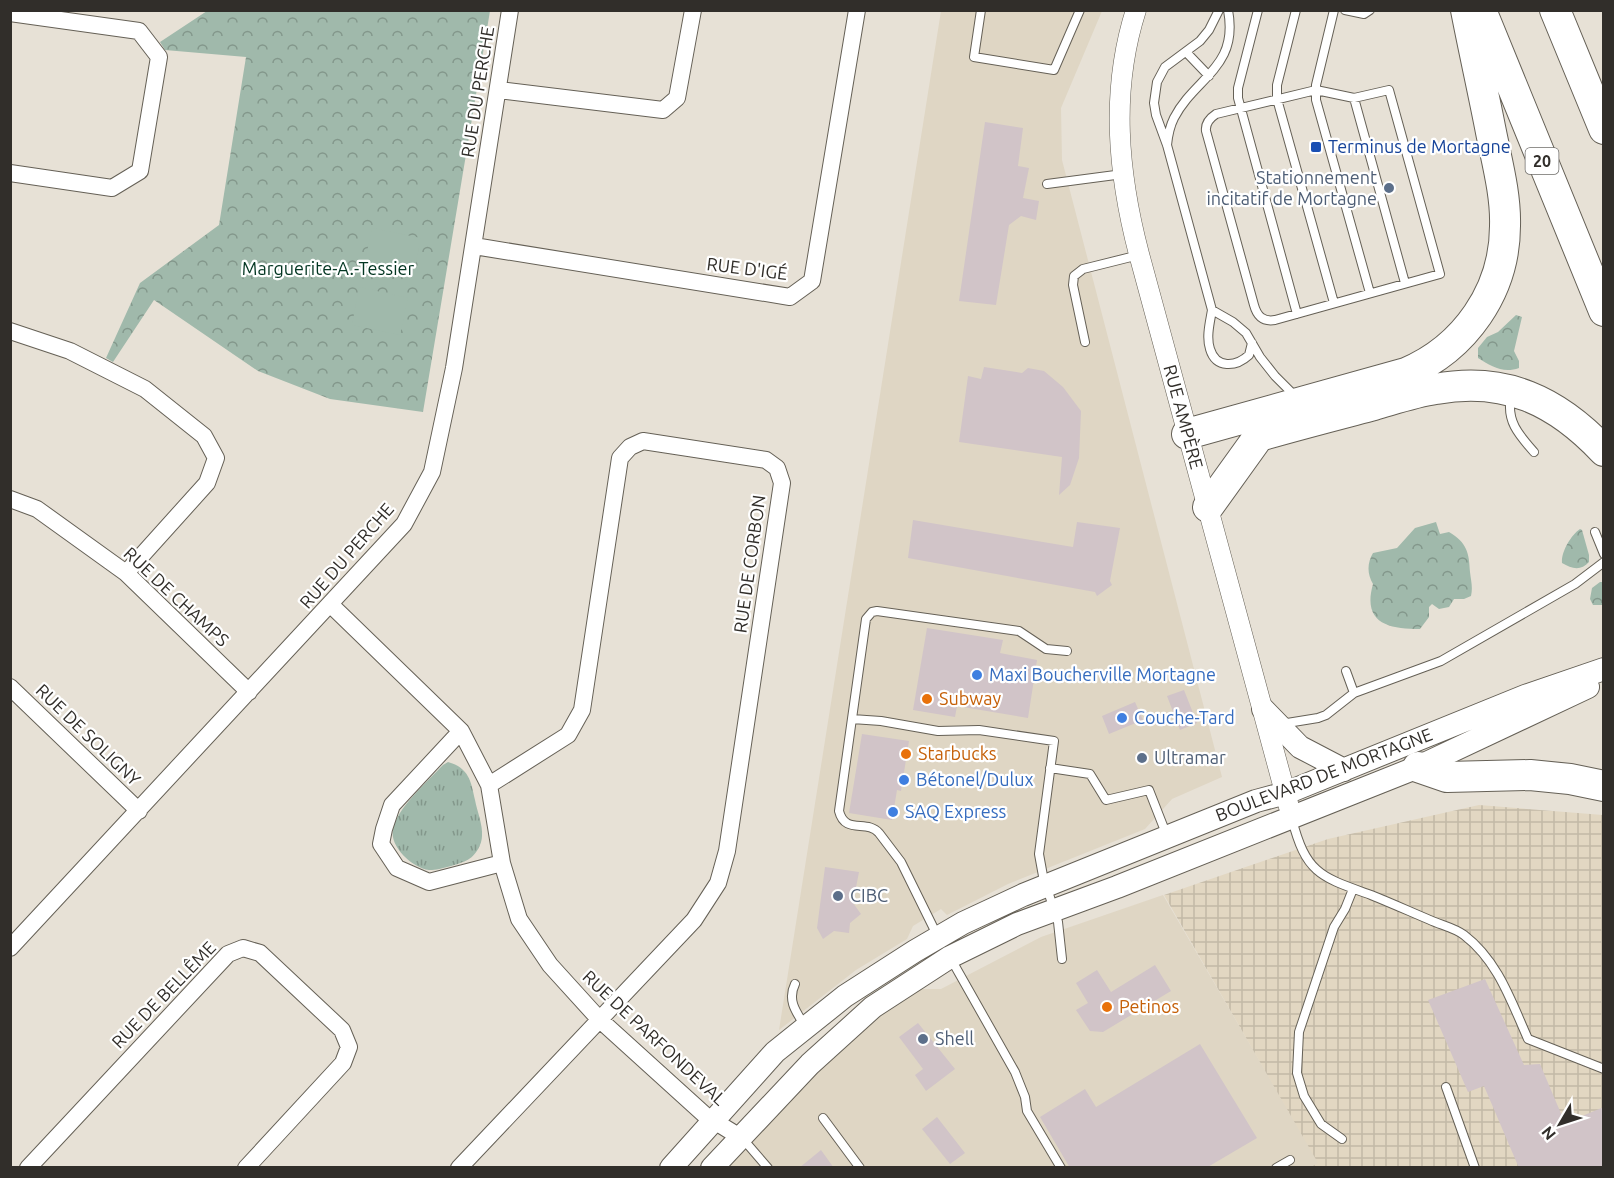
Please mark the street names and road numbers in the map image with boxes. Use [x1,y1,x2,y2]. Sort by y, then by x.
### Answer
street label: RUE DU PERCHE [457,25,497,159]
road number: 20 [1526,148,1558,174]
street label: RUE D'IGÉ [706,252,789,283]
street label: RUE AMPÈRE [1160,362,1208,471]
street label: RUE DE CORBON [729,494,769,634]
street label: RUE DU PERCHE [295,499,397,612]
street label: RUE DE CHAMPS [120,543,233,650]
street label: RUE DE SOLIGNY [32,679,145,789]
street label: BOULEVARD DE MORTAGNE [1213,723,1435,825]
street label: RUE DE BELLÊME [107,936,219,1052]
street label: RUE DE PARFONDEVAL [579,966,730,1109]

